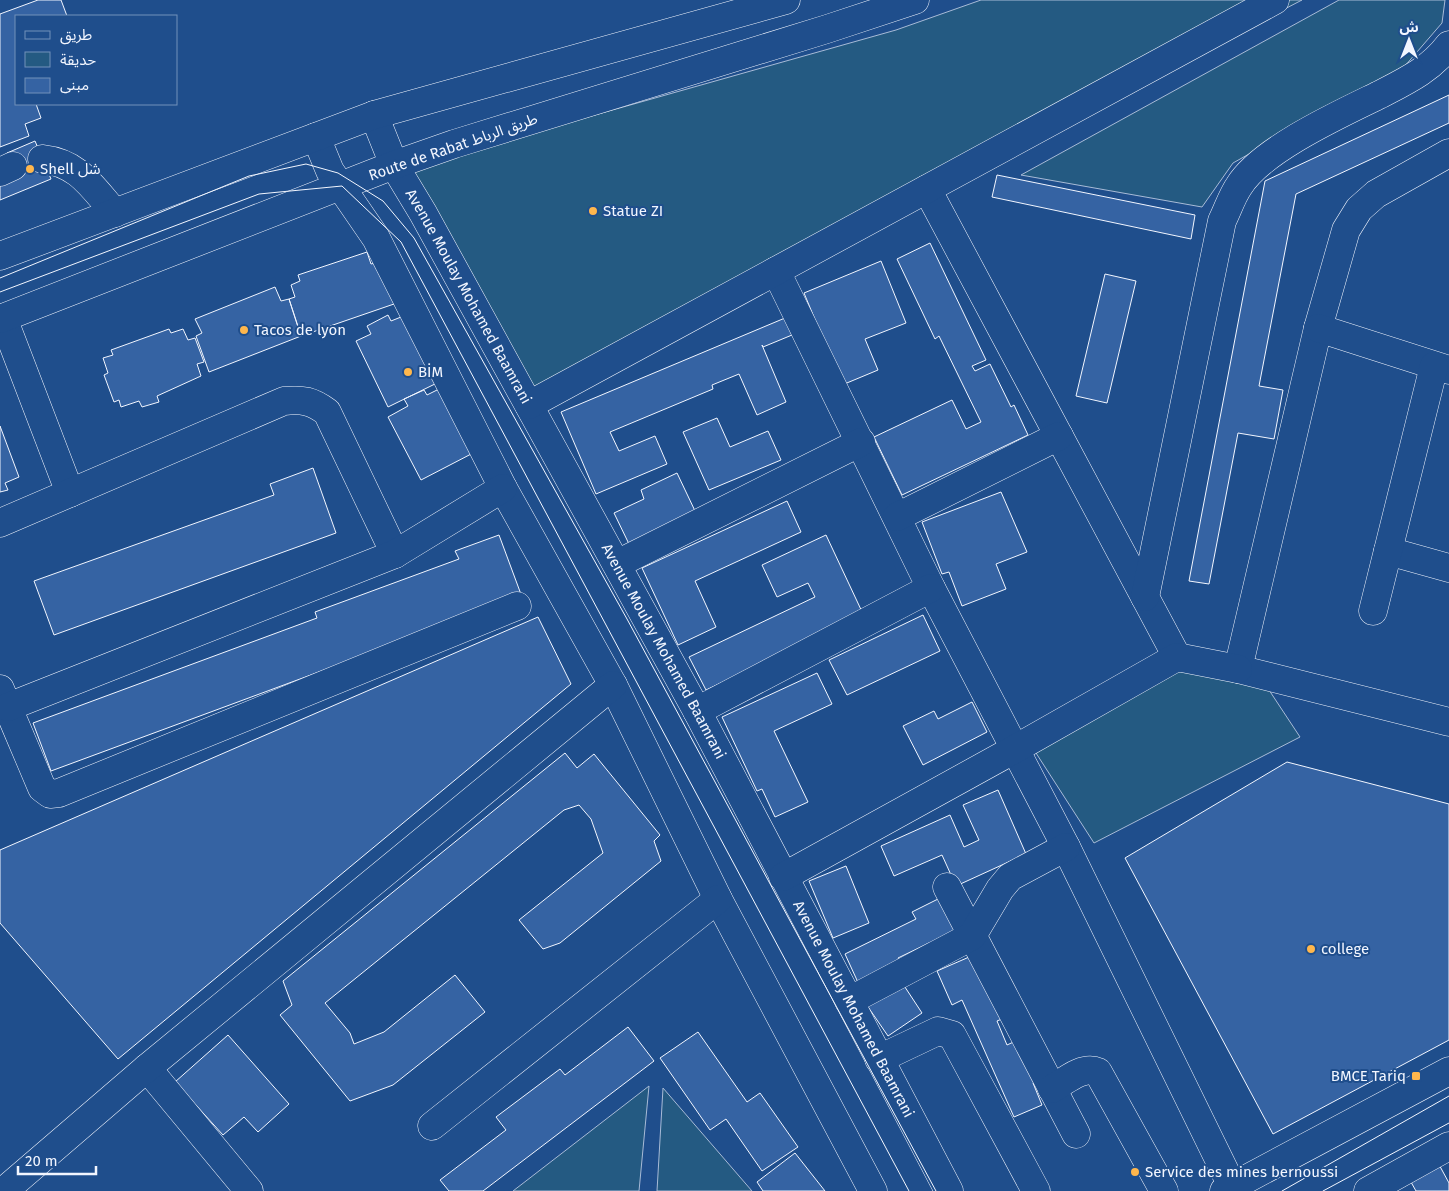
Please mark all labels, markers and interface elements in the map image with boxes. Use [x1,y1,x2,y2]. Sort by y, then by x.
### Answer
legend [15,15,178,105]
north arrow [1384,15,1434,65]
text: ش [1399,19,1419,36]
text: طريق [60,26,92,45]
text: حديقة [60,51,96,69]
text: مبنى [60,76,89,94]
street label: Route de Rabat طريق الرباط [366,110,540,185]
place label: Shell شل [40,160,101,178]
marker: Shell شل [24,163,36,175]
street label: Avenue Moulay Mohamed Baamrani [402,186,535,407]
place label: Statue ZI [603,202,663,220]
marker: Statue ZI [587,205,599,217]
place label: Tacos de lyon [254,321,346,339]
marker: Tacos de lyon [238,324,250,336]
place label: BİM [418,363,443,381]
marker: BİM [402,366,414,378]
street label: Avenue Moulay Mohamed Baamrani [598,540,730,762]
street label: Avenue Moulay Mohamed Baamrani [789,897,918,1121]
place label: college [1321,940,1369,958]
marker: college [1305,943,1317,955]
place label: BMCE Tariq [1331,1067,1406,1085]
marker: BMCE Tariq [1410,1070,1422,1082]
scale bar [18,1144,95,1176]
text: 20 m [25,1152,58,1170]
place label: Service des mines bernoussi [1145,1163,1338,1181]
marker: Service des mines bernoussi [1129,1166,1141,1178]

